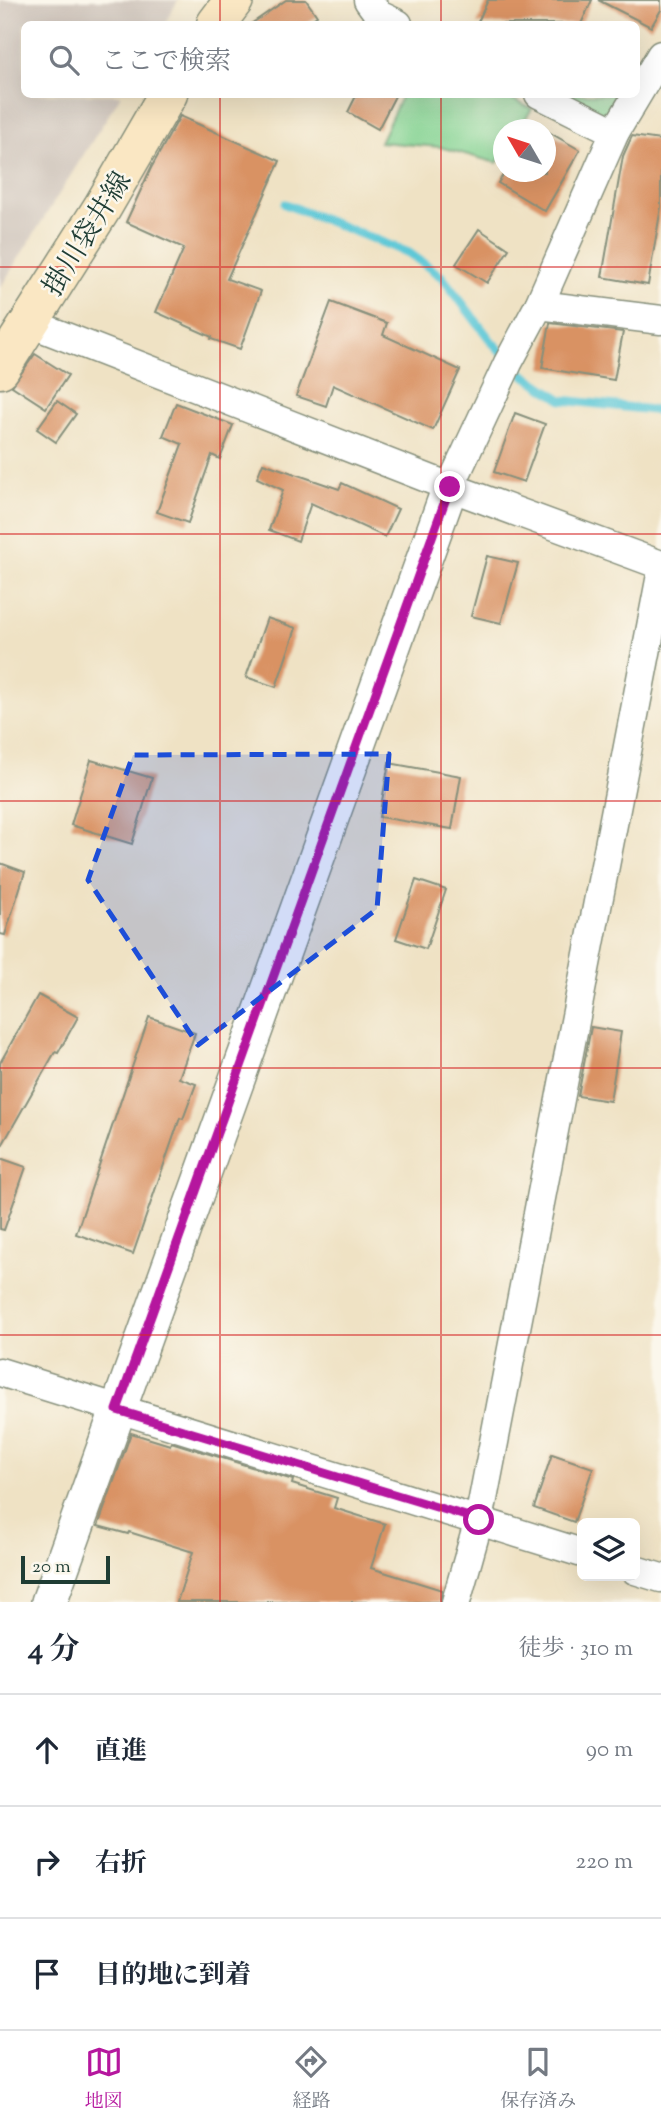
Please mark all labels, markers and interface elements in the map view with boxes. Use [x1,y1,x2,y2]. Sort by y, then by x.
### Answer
search box [21,21,640,98]
icon: search [45,41,83,79]
text: ここで検索 [101,44,231,81]
north arrow [493,119,556,182]
street label: 掛川袋井線 [34,165,143,305]
route end [434,471,465,502]
route start [463,1504,494,1535]
map controls [577,1518,640,1581]
button: layers [577,1518,640,1581]
scale bar [21,1553,110,1585]
text: 20 m [32,1554,71,1581]
text: 4 分 [28,1629,80,1672]
text: 徒歩 · 310 m [518,1633,633,1666]
icon: ahead [28,1731,66,1769]
text: 直進 [95,1734,147,1771]
text: 90 m [586,1734,633,1767]
icon: right [28,1843,66,1881]
text: 右折 [95,1846,147,1883]
text: 220 m [575,1846,633,1879]
icon: arrive [28,1955,66,1993]
text: 目的地に到着 [95,1958,251,1995]
tab: 地図 [85,2043,123,2116]
tab: 経路 [292,2043,330,2116]
tab: 保存済み [500,2043,576,2116]

